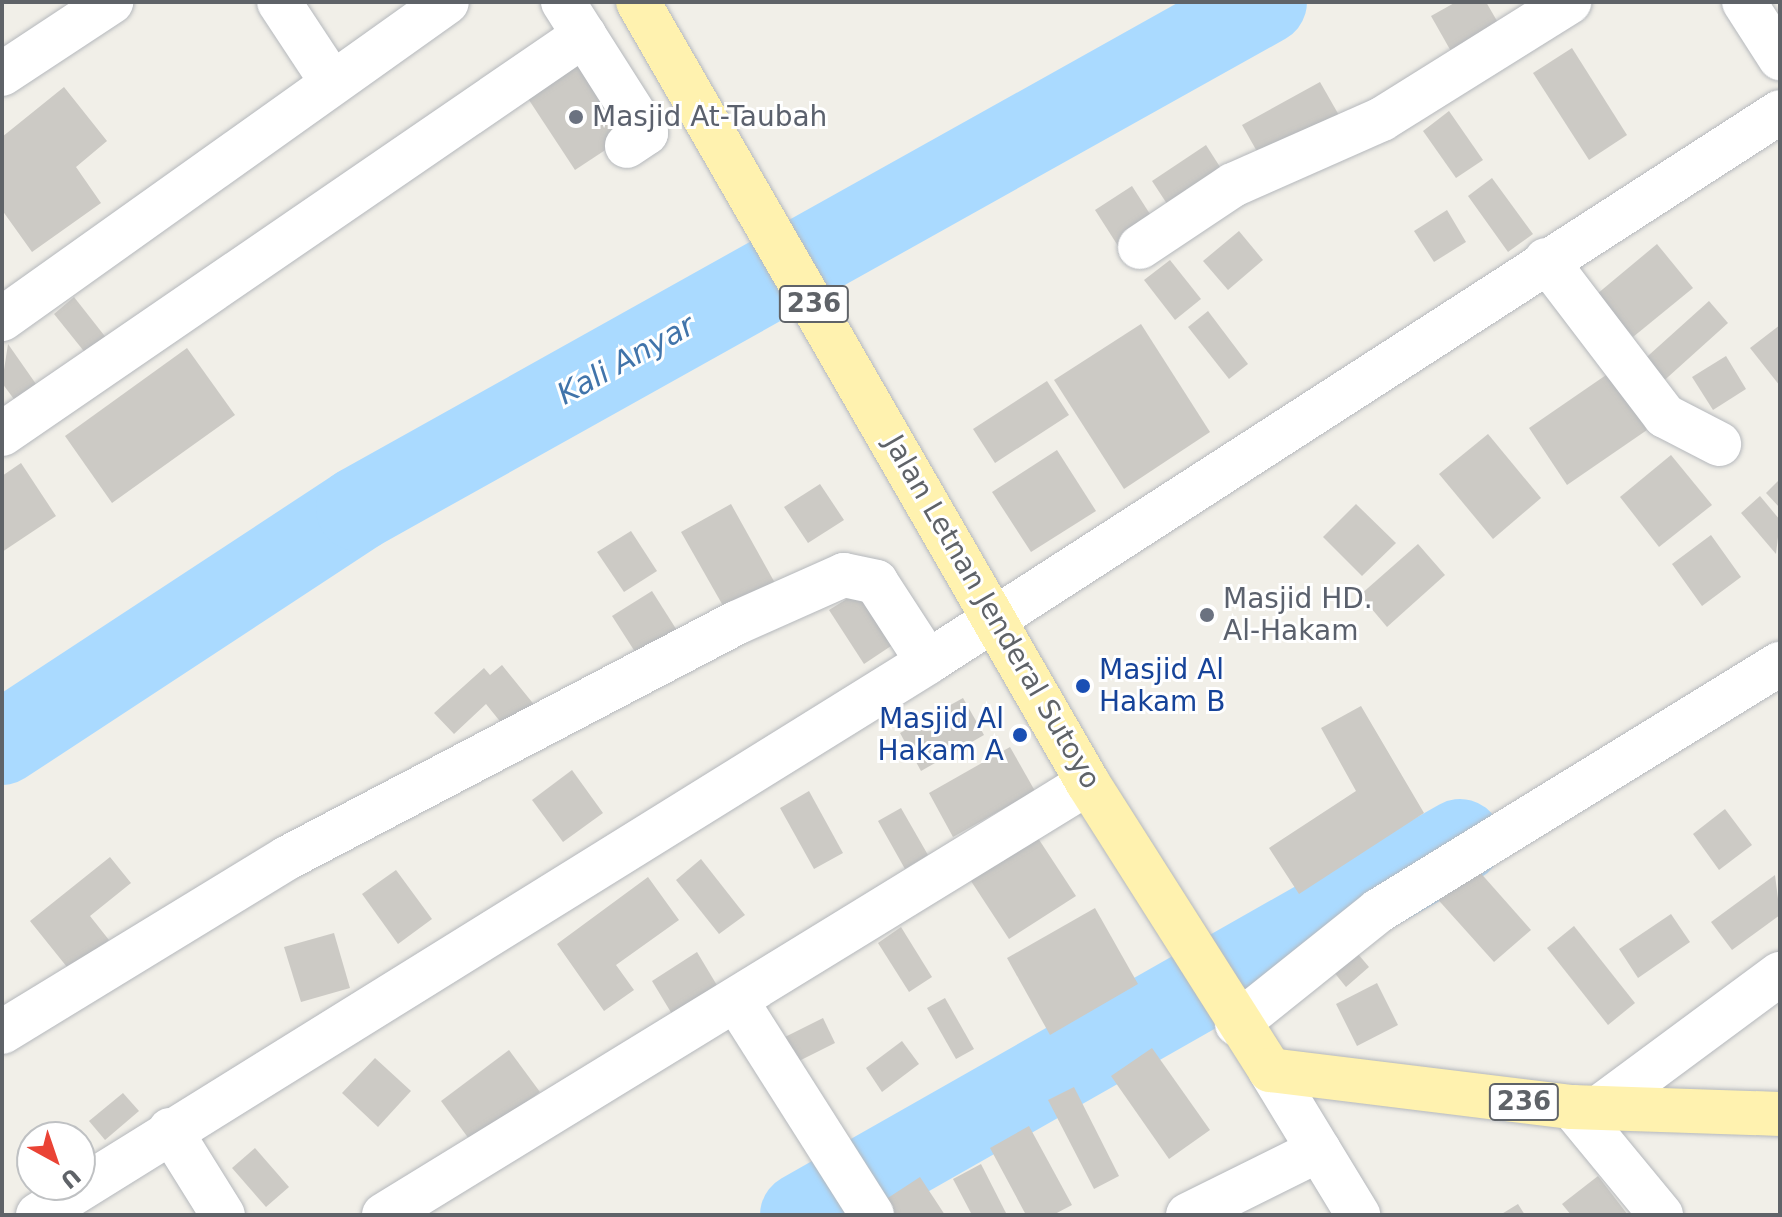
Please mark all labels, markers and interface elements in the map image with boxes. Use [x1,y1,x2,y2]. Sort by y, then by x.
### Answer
place label: Masjid At-Taubah [592,100,827,134]
marker: Masjid At-Taubah [567,108,585,126]
road number: 236 [778,282,850,326]
water label: Kali Anyar [551,308,701,412]
street label: Jalan Letnan Jenderal Sutoyo [877,429,1107,795]
place label: Masjid HD. Al-Hakam [1223,582,1373,648]
marker: Masjid HD. Al-Hakam [1198,606,1216,624]
place label: Masjid Al Hakam B [1099,653,1225,719]
marker: Masjid Al Hakam B [1074,677,1092,695]
place label: Masjid Al Hakam A [878,702,1004,768]
marker: Masjid Al Hakam A [1011,726,1029,744]
road number: 236 [1488,1080,1560,1124]
north arrow [16,1121,96,1201]
text: U [56,1163,85,1194]

